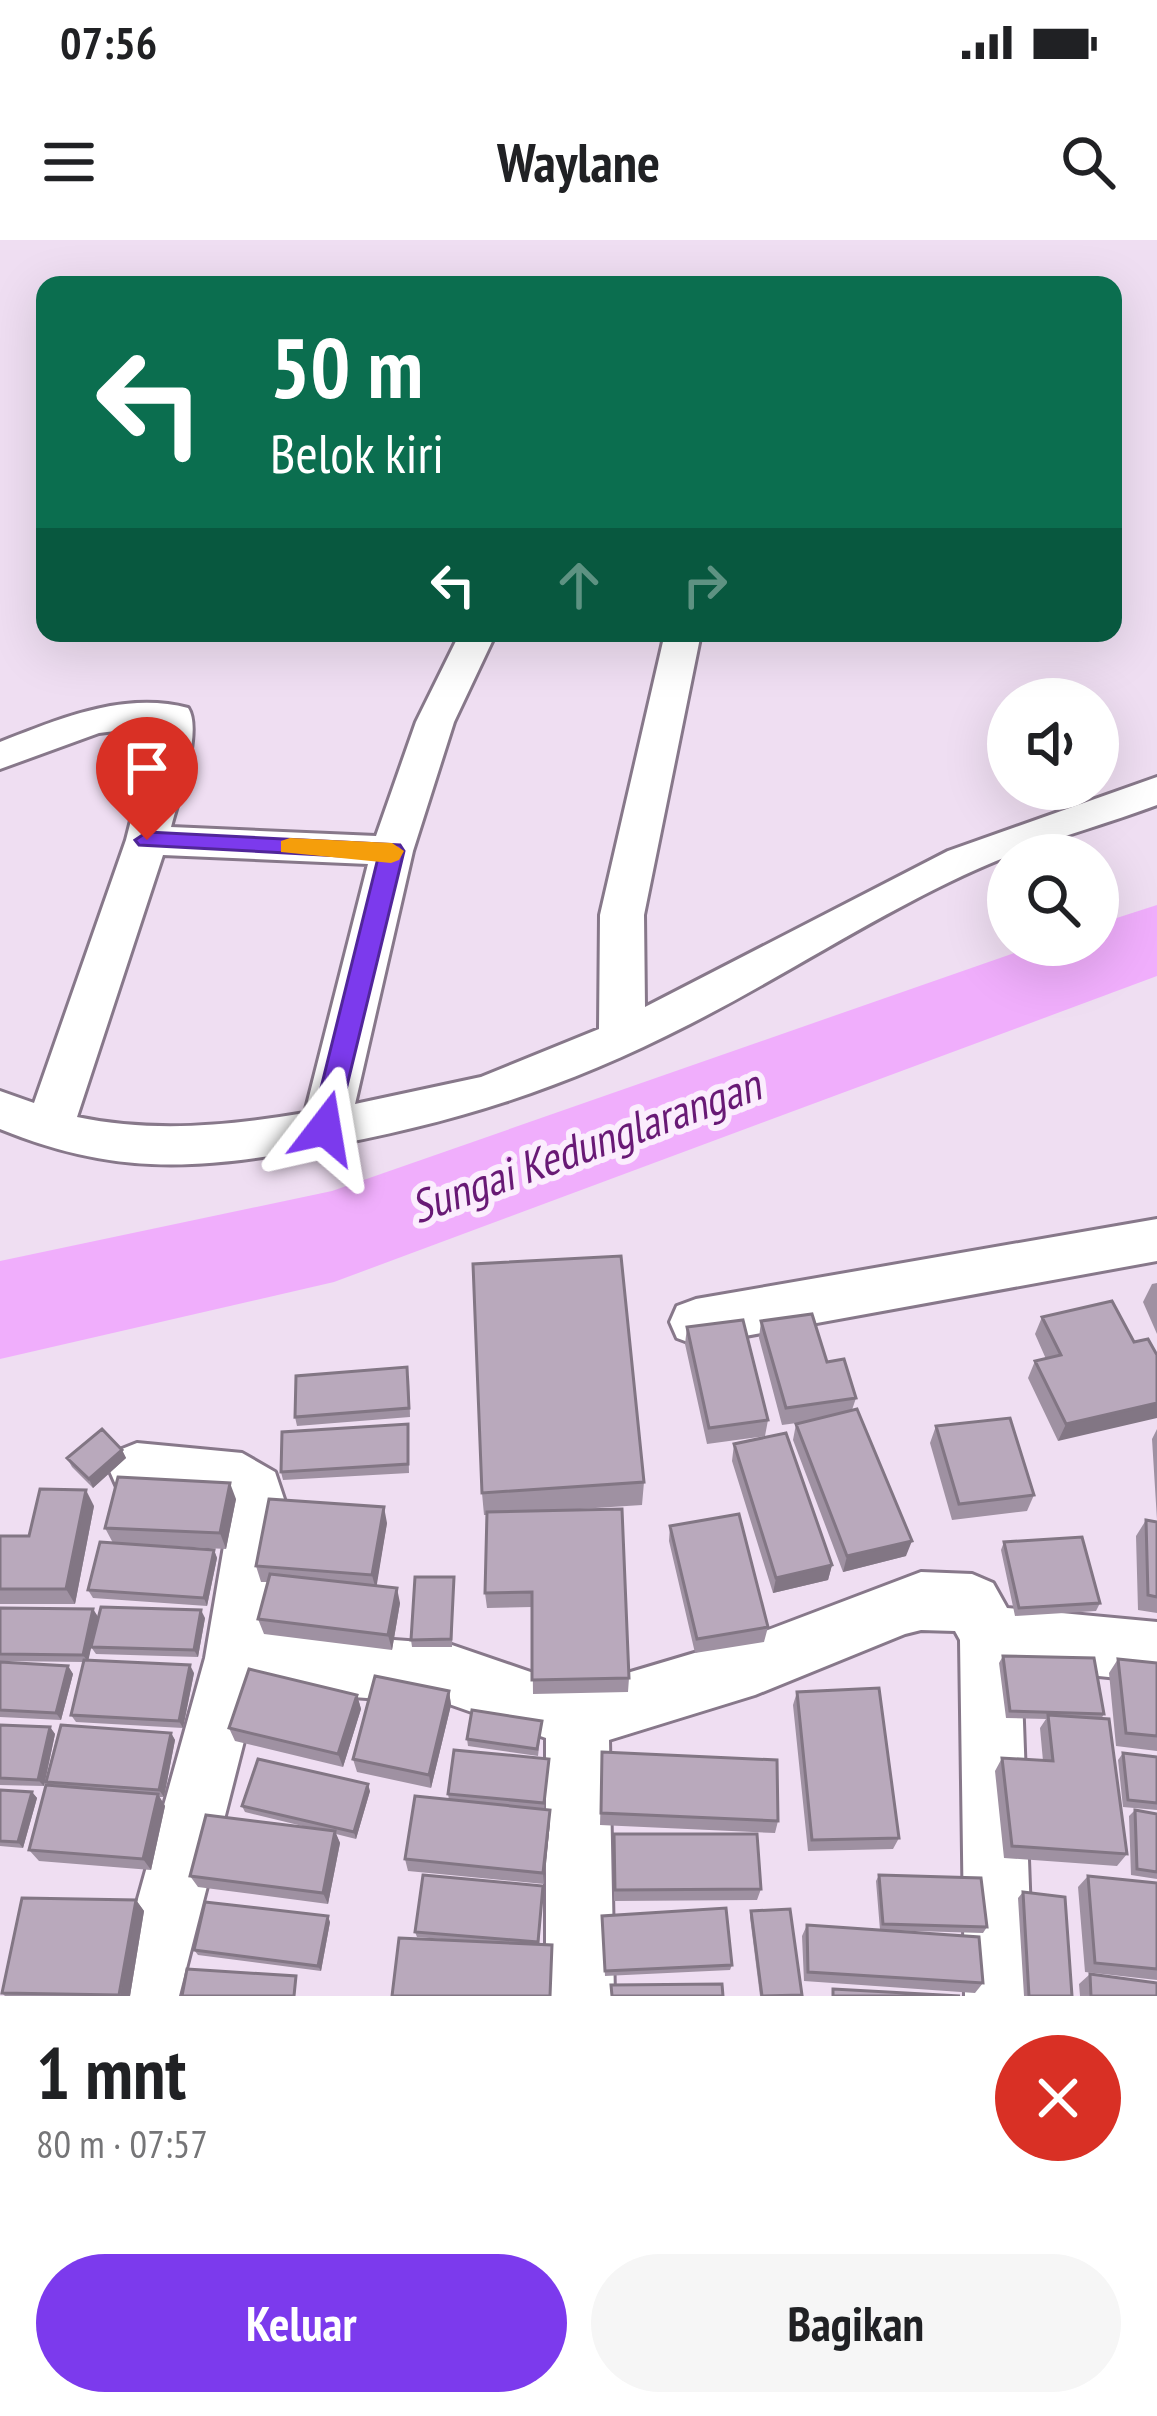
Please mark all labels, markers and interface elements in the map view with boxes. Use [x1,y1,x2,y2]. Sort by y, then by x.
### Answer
text: 07:56 [60,13,157,71]
text: Waylane [497,127,660,197]
icon: menu [36,129,102,195]
icon: search [1055,129,1121,195]
text: 50 m [270,312,423,421]
icon: left [72,324,228,480]
text: Belok kiri [270,418,444,488]
icon: left [420,552,486,618]
icon: ahead [546,552,612,618]
icon: right [672,552,738,618]
map controls [987,678,1119,966]
button: sound [987,678,1119,810]
pin [96,717,198,840]
icon: arrive [114,735,180,801]
button: search [987,834,1119,966]
water label: Sungai Kedunglarangan [402,1054,770,1235]
position arrow [262,1065,388,1191]
text: 1 mnt [36,2026,186,2119]
button: close [995,2035,1121,2161]
text: 80 m · 07:57 [36,2118,208,2169]
button: Keluar [36,2254,567,2392]
button: Bagikan [591,2254,1121,2392]

